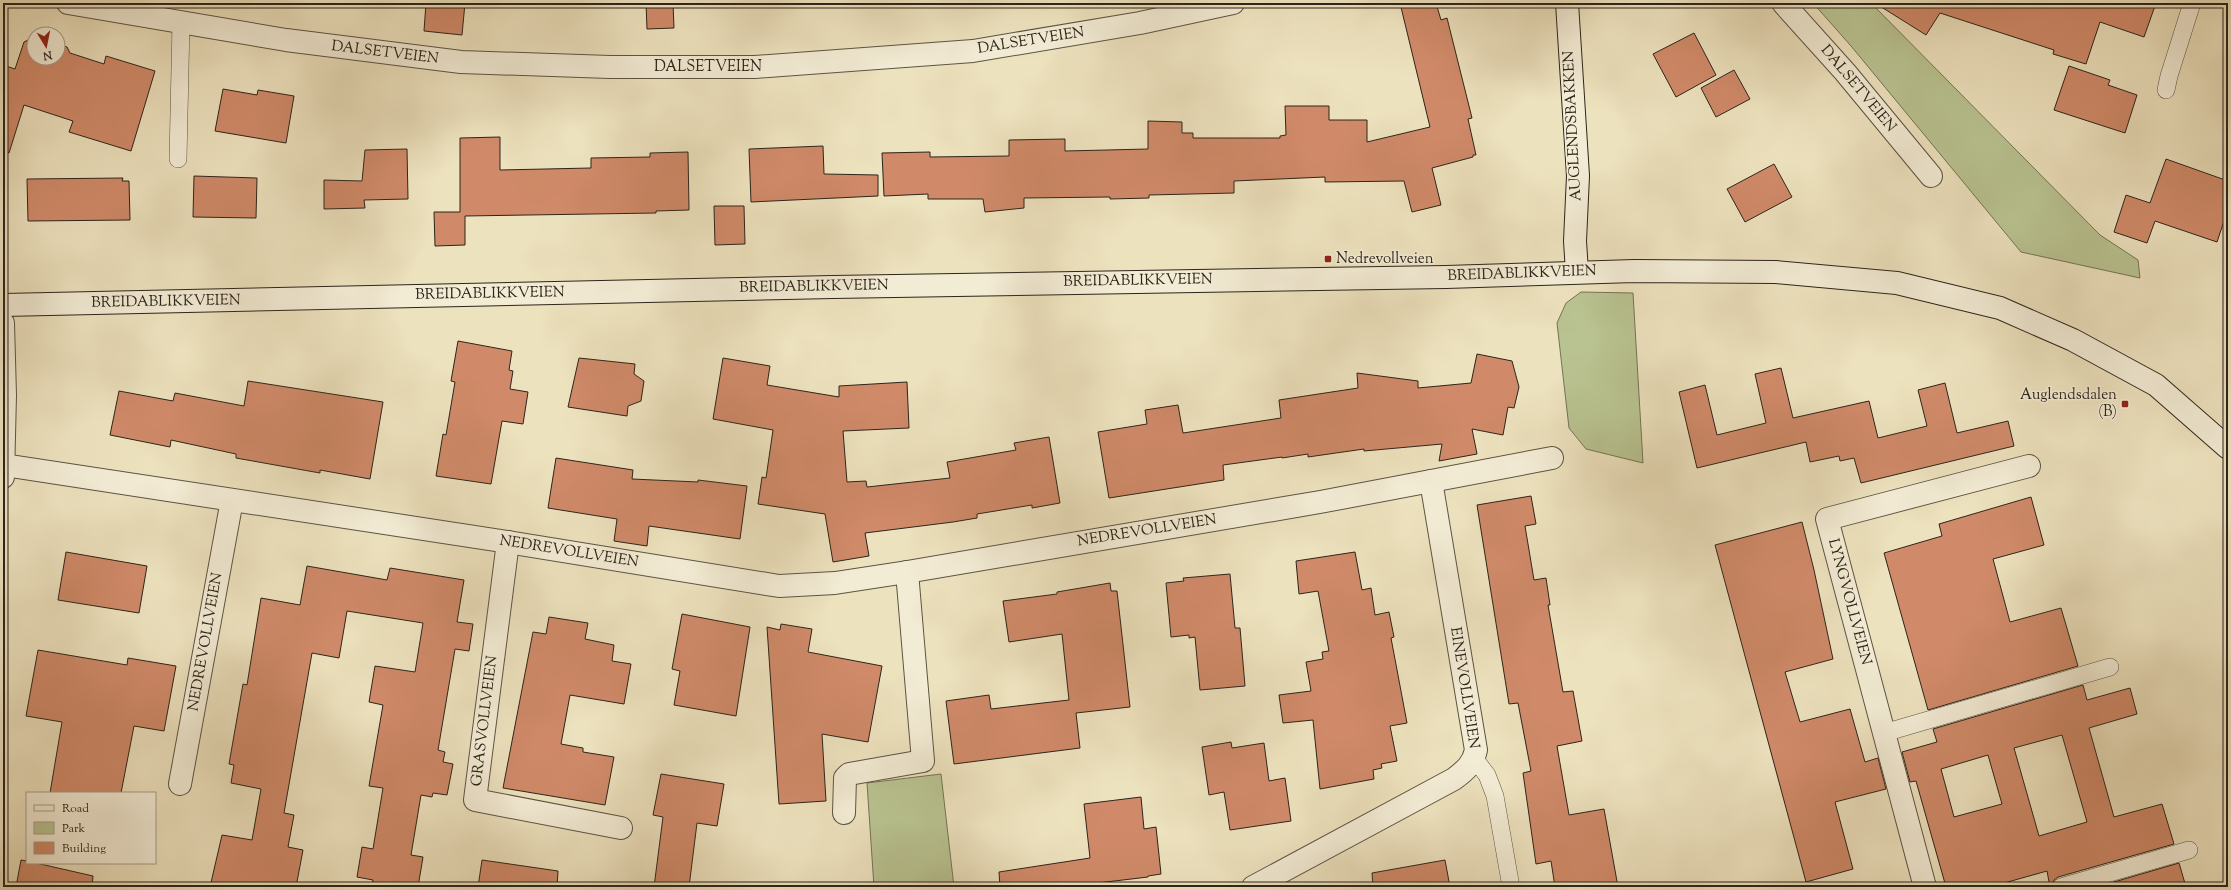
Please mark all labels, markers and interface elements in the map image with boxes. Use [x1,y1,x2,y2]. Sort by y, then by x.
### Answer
street label: DALSETVEIEN [976,22,1086,60]
north arrow [26,26,66,66]
street label: DALSETVEIEN [330,36,440,70]
street label: DALSETVEIEN [1815,41,1901,137]
text: N [42,46,54,64]
street label: AUGLENDSBAKKEN [1559,50,1587,202]
street label: DALSETVEIEN [654,57,762,78]
place label: Nedrevollveien [1336,249,1434,270]
marker: Nedrevollveien [1323,254,1333,264]
street label: BREIDABLIKKVEIEN [1447,261,1597,287]
street label: BREIDABLIKKVEIEN [1063,269,1213,293]
street label: BREIDABLIKKVEIEN [739,275,889,299]
street label: BREIDABLIKKVEIEN [415,282,565,306]
street label: BREIDABLIKKVEIEN [91,290,241,314]
place label: Auglendsdalen (B) [2020,385,2117,423]
marker: Auglendsdalen (B) [2120,399,2130,409]
street label: NEDREVOLLVEIEN [1076,510,1218,552]
street label: NEDREVOLLVEIEN [498,531,640,573]
street label: LYNGVOLLVEIEN [1822,536,1876,668]
street label: NEDREVOLLVEIEN [183,571,229,713]
street label: EINEVOLLVEIEN [1444,626,1484,750]
street label: GRASVOLLVEIEN [467,654,503,788]
legend [26,792,156,864]
text: Road [62,800,89,818]
text: Park [62,820,85,838]
text: Building [62,840,106,858]

